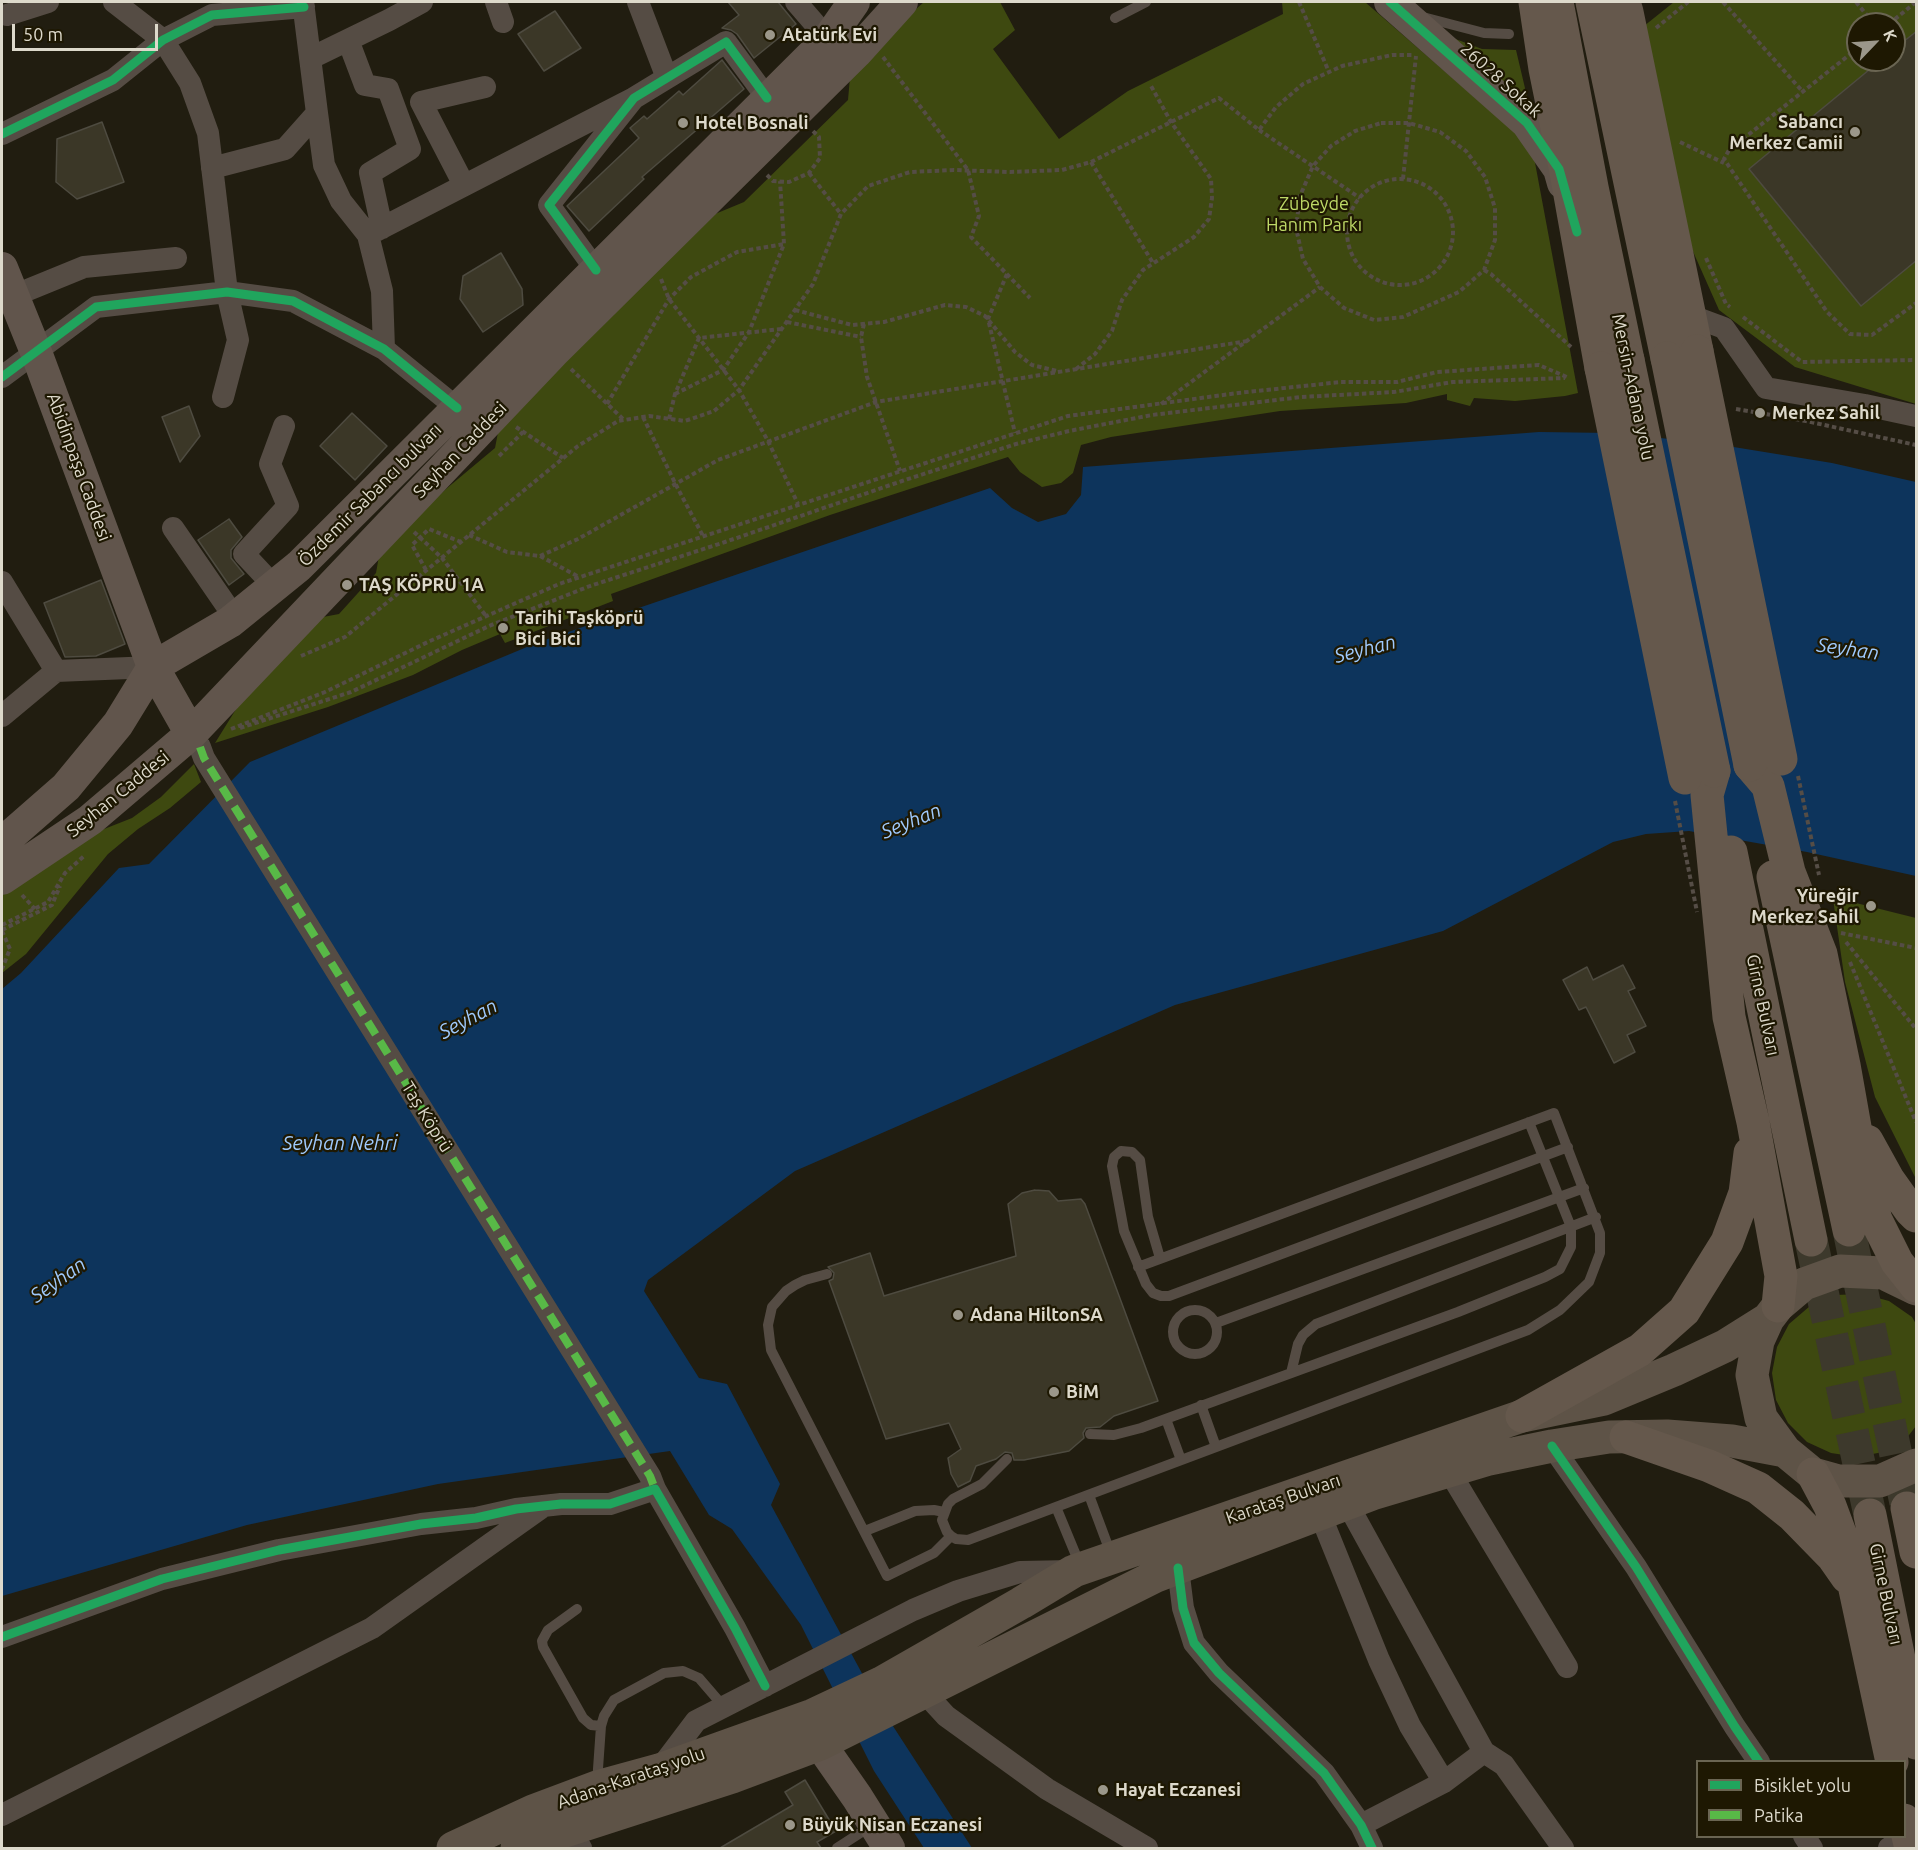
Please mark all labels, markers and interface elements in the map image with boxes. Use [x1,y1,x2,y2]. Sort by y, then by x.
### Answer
scale bar [15,12,160,50]
north arrow [1846,12,1906,72]
text: 50 m [23,24,63,44]
place label: Atatürk Evi [782,24,877,46]
text: K [1880,27,1901,44]
marker: Atatürk Evi [763,28,777,42]
street label: 26028 Sokak [1456,38,1546,122]
place label: Sabancı Merkez Camii [1729,111,1843,154]
place label: Hotel Bosnali [695,112,808,134]
marker: Hotel Bosnali [676,116,690,130]
marker: Sabancı Merkez Camii [1848,125,1862,139]
park label: Zübeyde Hanım Parkı [1266,193,1362,236]
street label: Mersin-Adana yolu [1607,312,1659,462]
street label: Abidinpaşa Caddesi [42,390,116,544]
street label: Seyhan Caddesi [409,397,511,503]
place label: Merkez Sahil [1772,402,1880,424]
marker: Merkez Sahil [1753,406,1767,420]
street label: Özdemir Sabancı bulvarı [294,419,446,571]
place label: TAŞ KÖPRÜ 1A [359,574,484,596]
marker: TAŞ KÖPRÜ 1A [340,578,354,592]
place label: Tarihi Taşköprü Bici Bici [515,607,644,650]
marker: Tarihi Taşköprü Bici Bici [496,621,510,635]
water label: Seyhan [1332,630,1398,668]
water label: Seyhan [1815,633,1881,665]
street label: Seyhan Caddesi [62,746,174,842]
water label: Seyhan [877,798,945,844]
place label: Yüreğir Merkez Sahil [1751,885,1859,928]
marker: Yüreğir Merkez Sahil [1864,899,1878,913]
street label: Girne Bulvarı [1742,952,1784,1058]
water label: Seyhan [435,994,501,1044]
street label: Taș Köprü [397,1078,457,1156]
water label: Seyhan Nehri [283,1131,397,1155]
water label: Seyhan [25,1252,91,1308]
place label: Adana HiltonSA [970,1304,1103,1326]
marker: Adana HiltonSA [951,1308,965,1322]
place label: BiM [1066,1381,1099,1403]
marker: BiM [1047,1385,1061,1399]
street label: Karataş Bulvarı [1223,1469,1343,1529]
street label: Girne Bulvarı [1865,1541,1907,1647]
street label: Adana-Karataş yolu [554,1743,708,1813]
legend [1696,1760,1906,1838]
text: Bisiklet yolu [1754,1775,1851,1795]
place label: Hayat Eczanesi [1115,1779,1241,1801]
marker: Hayat Eczanesi [1096,1783,1110,1797]
text: Patika [1754,1805,1804,1825]
place label: Büyük Nisan Eczanesi [802,1814,982,1836]
marker: Büyük Nisan Eczanesi [783,1818,797,1832]

